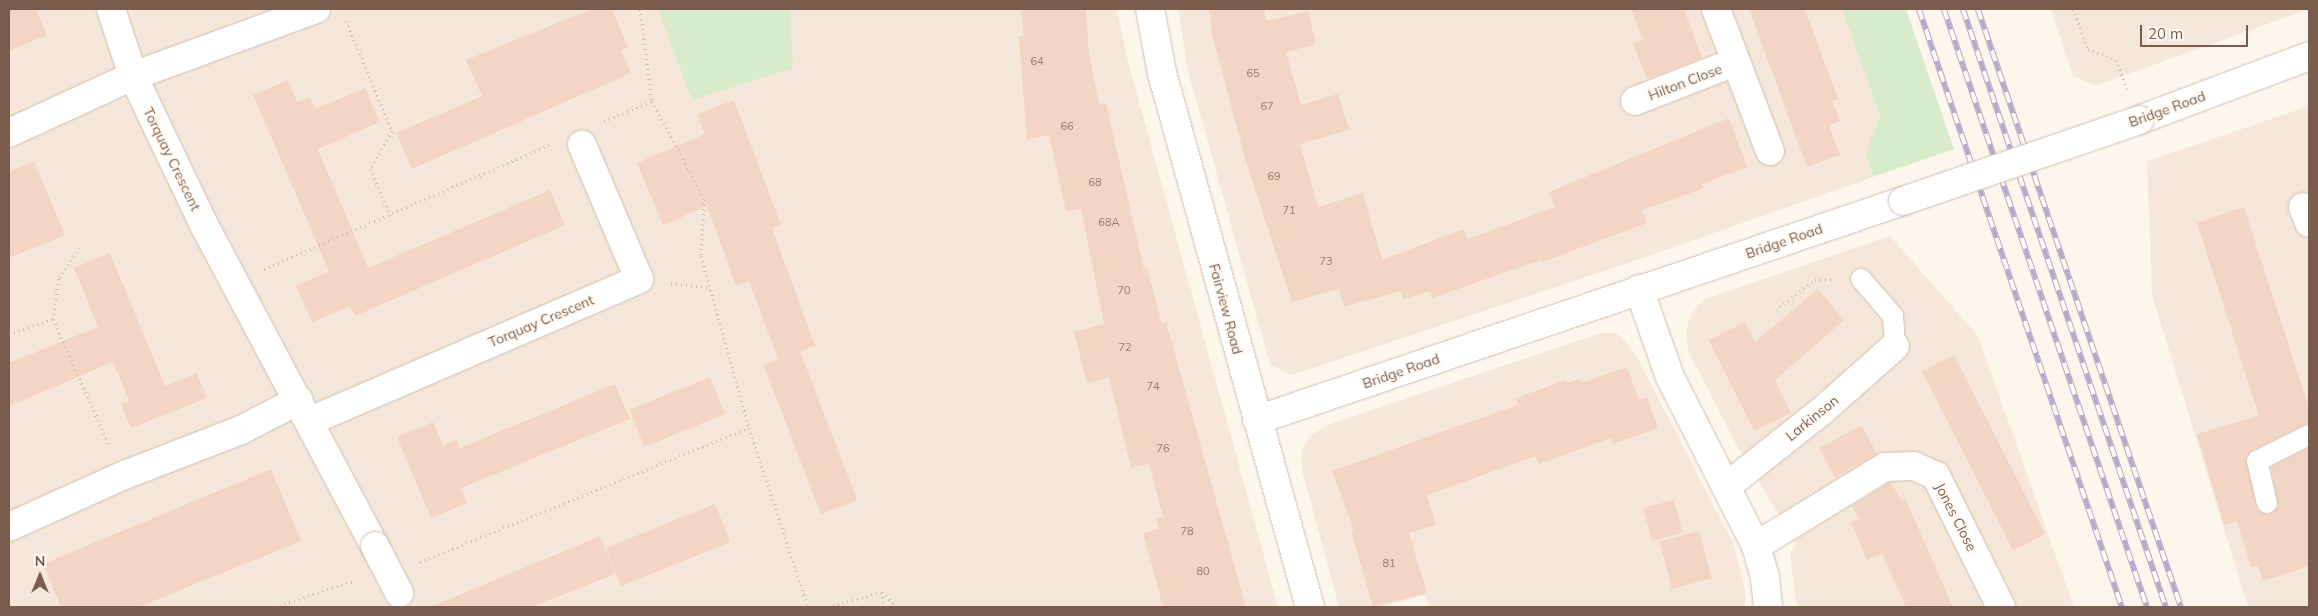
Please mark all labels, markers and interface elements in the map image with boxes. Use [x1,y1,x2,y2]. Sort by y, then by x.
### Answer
scale bar [2143,15,2250,47]
text: 20 m [2148,24,2183,43]
house number: 64 [1030,54,1044,68]
street label: Hilton Close [1646,60,1724,104]
house number: 65 [1246,66,1260,80]
street label: Bridge Road [2126,87,2208,131]
house number: 67 [1260,99,1274,113]
street label: Torquay Crescent [140,105,204,213]
house number: 66 [1060,119,1074,133]
house number: 69 [1267,169,1281,183]
house number: 68 [1088,175,1102,189]
house number: 71 [1282,203,1296,217]
house number: 68A [1098,215,1120,229]
street label: Bridge Road [1743,220,1825,262]
house number: 73 [1319,254,1333,268]
street label: Fairview Road [1206,262,1246,356]
house number: 70 [1117,283,1131,297]
street label: Torquay Crescent [486,291,596,351]
house number: 72 [1118,340,1132,354]
street label: Bridge Road [1360,350,1442,392]
house number: 74 [1146,379,1160,393]
street label: Larkinson [1782,392,1842,444]
house number: 76 [1156,441,1170,455]
street label: Jones Close [1932,480,1980,554]
house number: 78 [1180,524,1194,538]
north arrow [15,551,65,601]
text: N [35,552,45,570]
house number: 81 [1382,556,1396,570]
house number: 80 [1196,564,1210,578]

